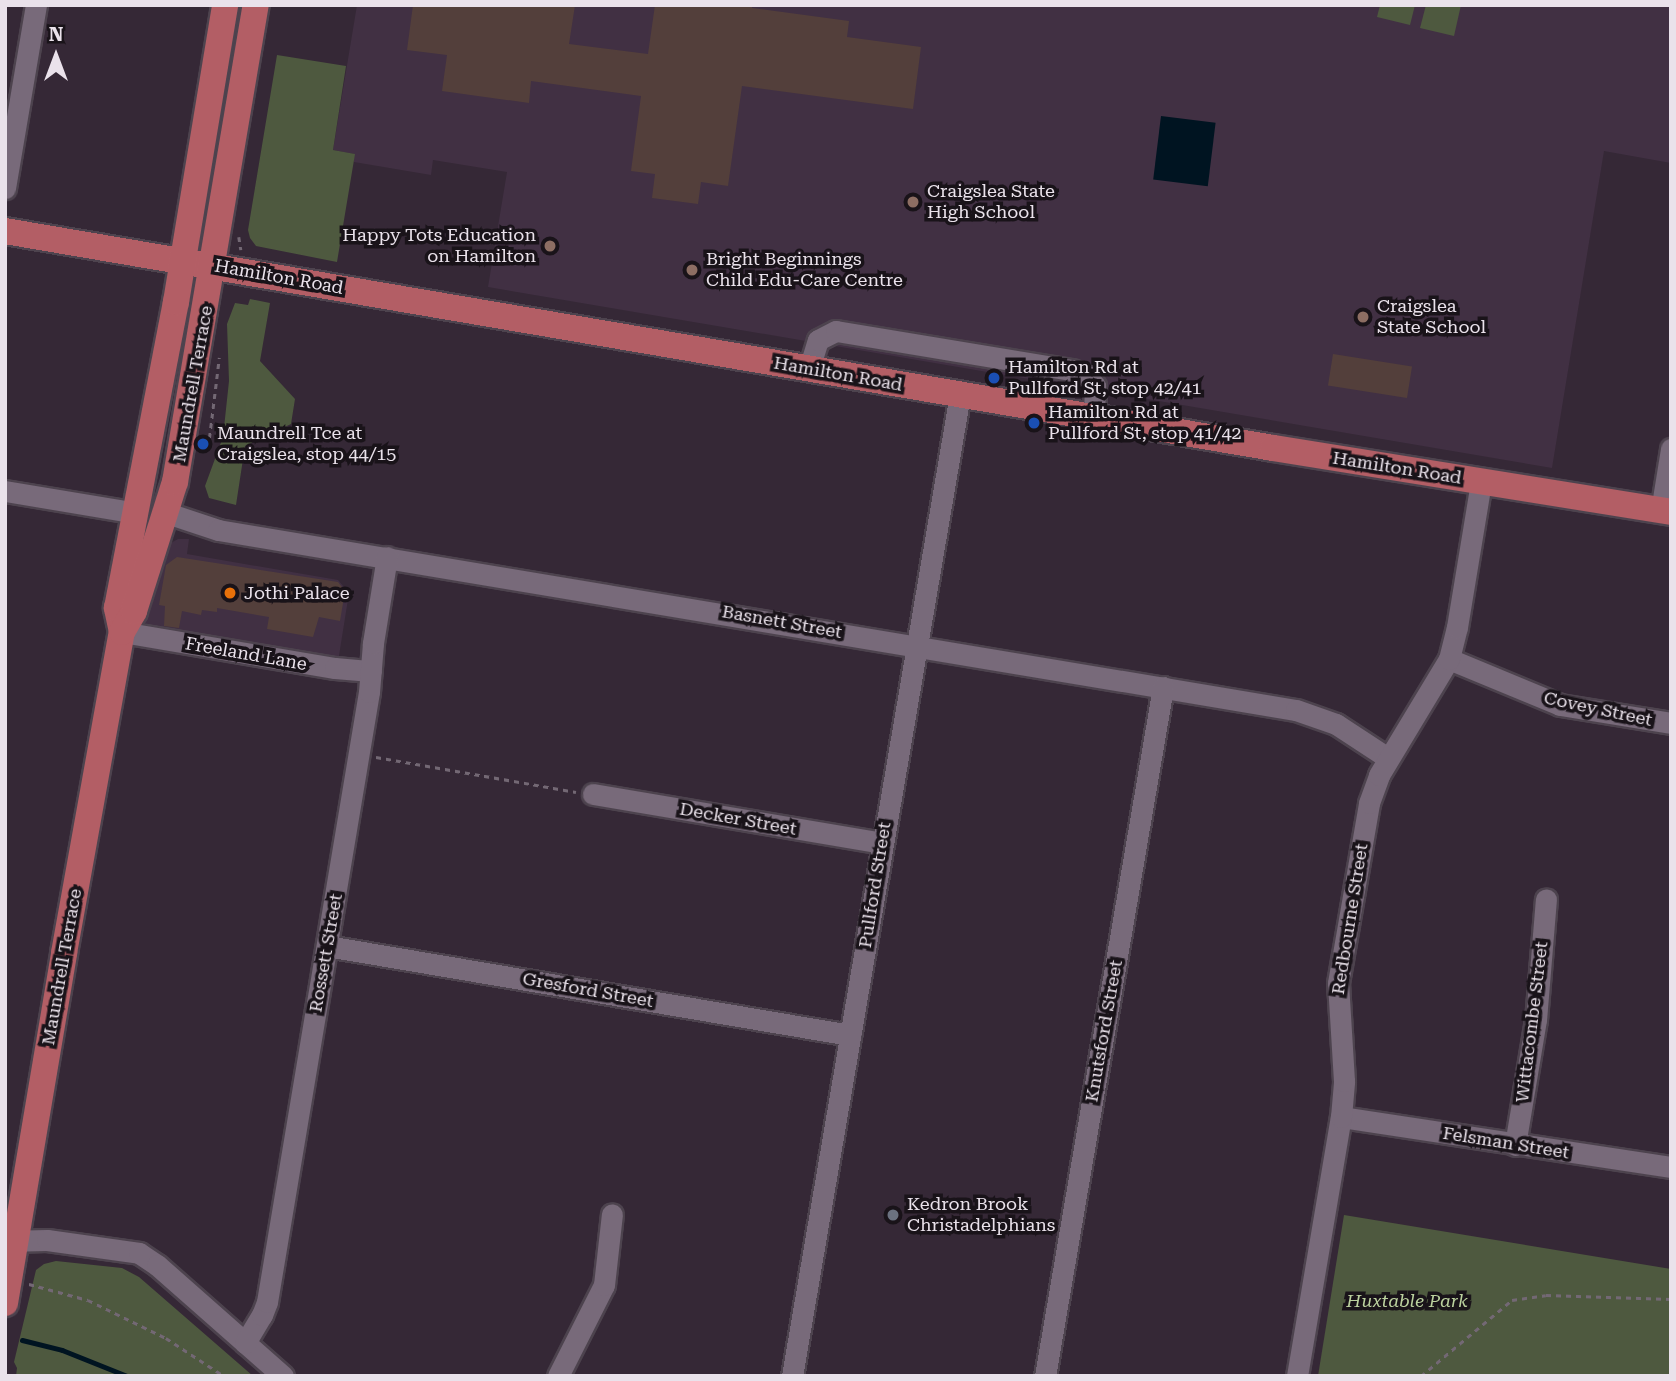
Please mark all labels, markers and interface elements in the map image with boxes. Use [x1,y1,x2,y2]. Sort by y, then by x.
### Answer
north arrow [21,21,91,91]
text: N [49,23,63,46]
place label: Craigslea State High School [927,181,1055,224]
marker: Craigslea State High School [905,194,921,210]
place label: Happy Tots Education on Hamilton [342,225,536,268]
marker: Happy Tots Education on Hamilton [542,238,558,254]
place label: Bright Beginnings Child Edu-Care Centre [706,249,903,292]
street label: Hamilton Road [213,255,345,299]
marker: Bright Beginnings Child Edu-Care Centre [684,262,700,278]
place label: Craigslea State School [1377,296,1486,338]
street label: Maundrell Terrace [169,304,217,464]
marker: Craigslea State School [1355,309,1371,325]
street label: Hamilton Road [772,352,904,396]
place label: Hamilton Rd at Pullford St, stop 42/41 [1008,357,1202,400]
marker: Hamilton Rd at Pullford St, stop 42/41 [986,370,1002,386]
place label: Hamilton Rd at Pullford St, stop 41/42 [1048,402,1242,444]
marker: Hamilton Rd at Pullford St, stop 41/42 [1026,415,1042,431]
place label: Maundrell Tce at Craigslea, stop 44/15 [217,423,396,466]
marker: Maundrell Tce at Craigslea, stop 44/15 [195,436,211,452]
street label: Hamilton Road [1331,447,1463,489]
place label: Jothi Palace [244,582,350,604]
marker: Jothi Palace [222,585,238,601]
street label: Basnett Street [720,601,844,643]
street label: Freeland Lane [184,633,308,675]
street label: Covey Street [1542,687,1654,731]
street label: Decker Street [678,798,798,840]
street label: Pullford Street [854,821,896,949]
street label: Redbourne Street [1327,842,1373,996]
street label: Maundrell Terrace [38,887,86,1047]
street label: Rossett Street [305,892,347,1014]
street label: Wittacombe Street [1511,940,1553,1104]
street label: Knutsford Street [1081,958,1127,1104]
street label: Gresford Street [521,968,655,1012]
street label: Felsman Street [1441,1122,1571,1164]
place label: Kedron Brook Christadelphians [907,1194,1055,1236]
marker: Kedron Brook Christadelphians [885,1207,901,1223]
park label: Huxtable Park [1346,1290,1468,1312]

